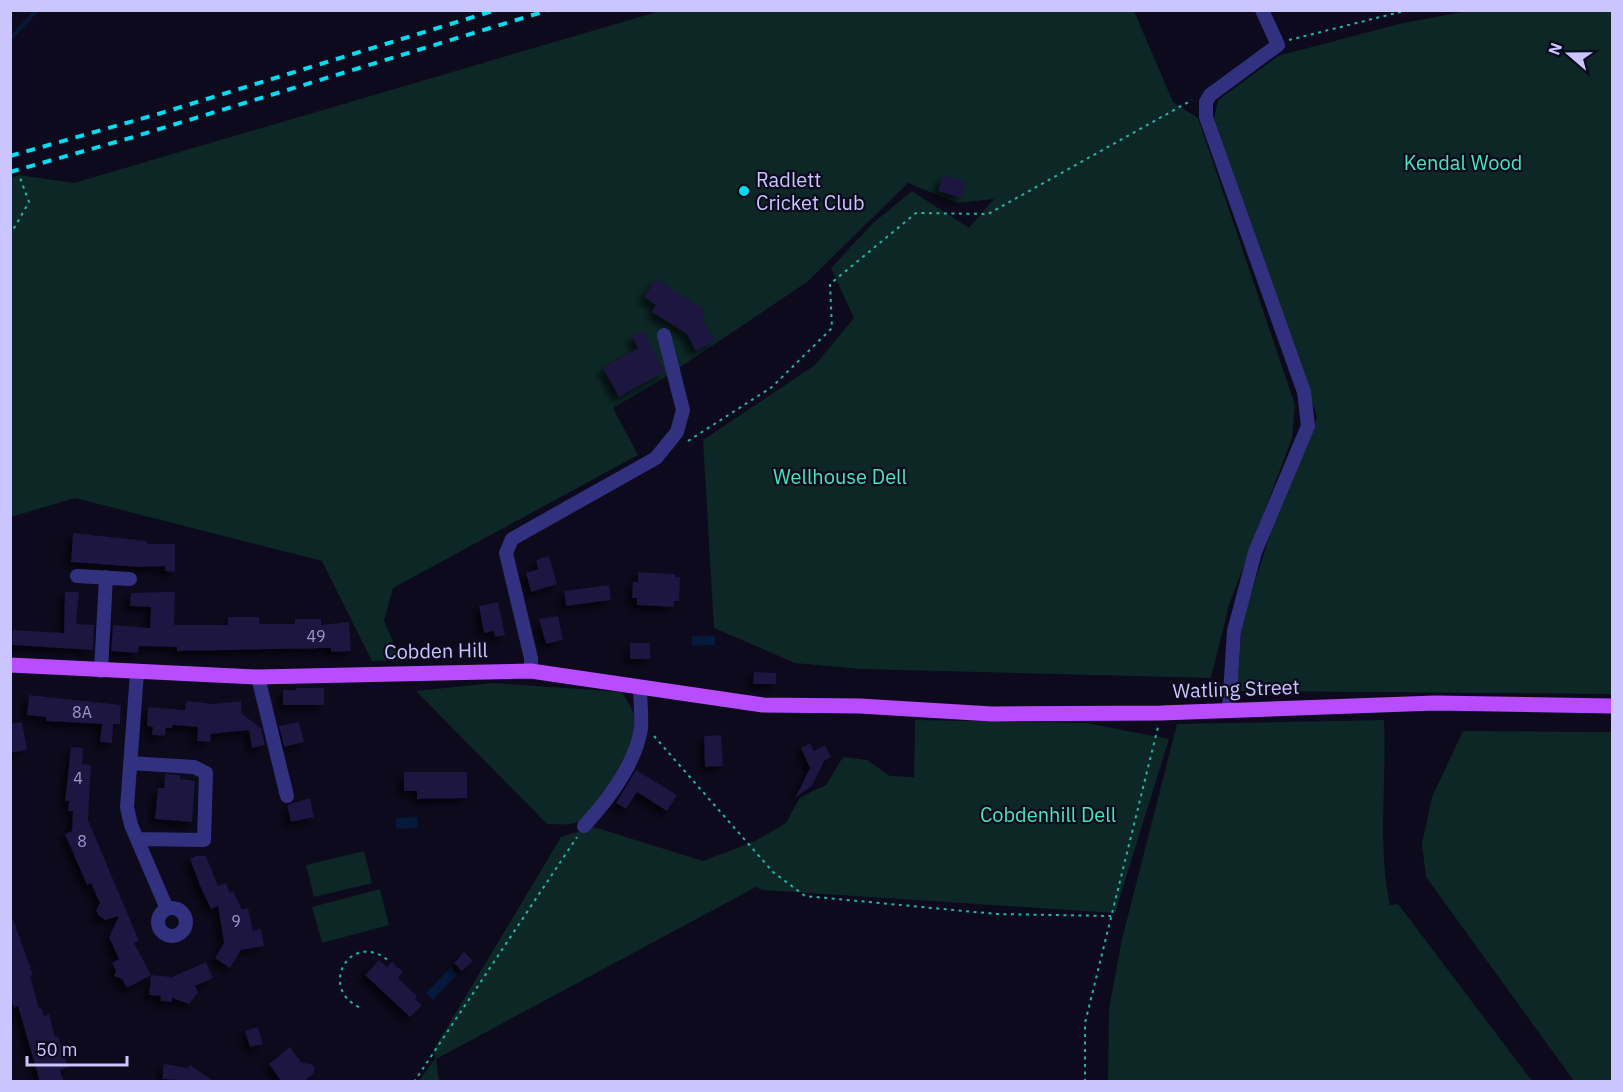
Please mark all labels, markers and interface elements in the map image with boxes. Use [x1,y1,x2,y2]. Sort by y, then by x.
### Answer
north arrow [1539,24,1599,84]
text: N [1544,40,1566,58]
park label: Kendal Wood [1404,149,1522,176]
place label: Radlett Cricket Club [756,166,865,216]
marker: Radlett Cricket Club [737,184,751,198]
park label: Wellhouse Dell [773,463,907,490]
house number: 49 [306,626,326,646]
street label: Cobden Hill [384,636,488,665]
street label: Watling Street [1172,673,1300,704]
house number: 8A [72,702,92,722]
house number: 4 [73,768,83,788]
park label: Cobdenhill Dell [980,801,1116,828]
house number: 8 [77,831,87,851]
house number: 9 [231,911,241,931]
scale bar [27,1029,128,1067]
text: 50 m [36,1038,78,1061]

